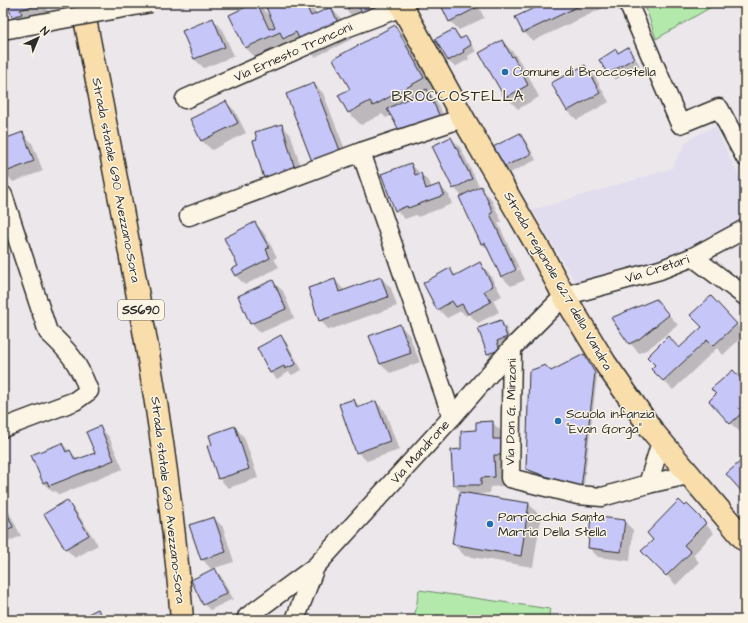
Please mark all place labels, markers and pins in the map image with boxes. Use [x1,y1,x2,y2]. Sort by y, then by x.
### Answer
place label: Comune di Broccostella [513,63,656,81]
marker: Comune di Broccostella [500,67,510,77]
place label: Scuola infanzia "Evan Gorga" [566,405,655,439]
marker: Scuola infanzia "Evan Gorga" [553,416,563,426]
place label: Parrocchia Santa Marria Della Stella [498,508,607,541]
marker: Parrocchia Santa Marria Della Stella [485,519,495,529]

